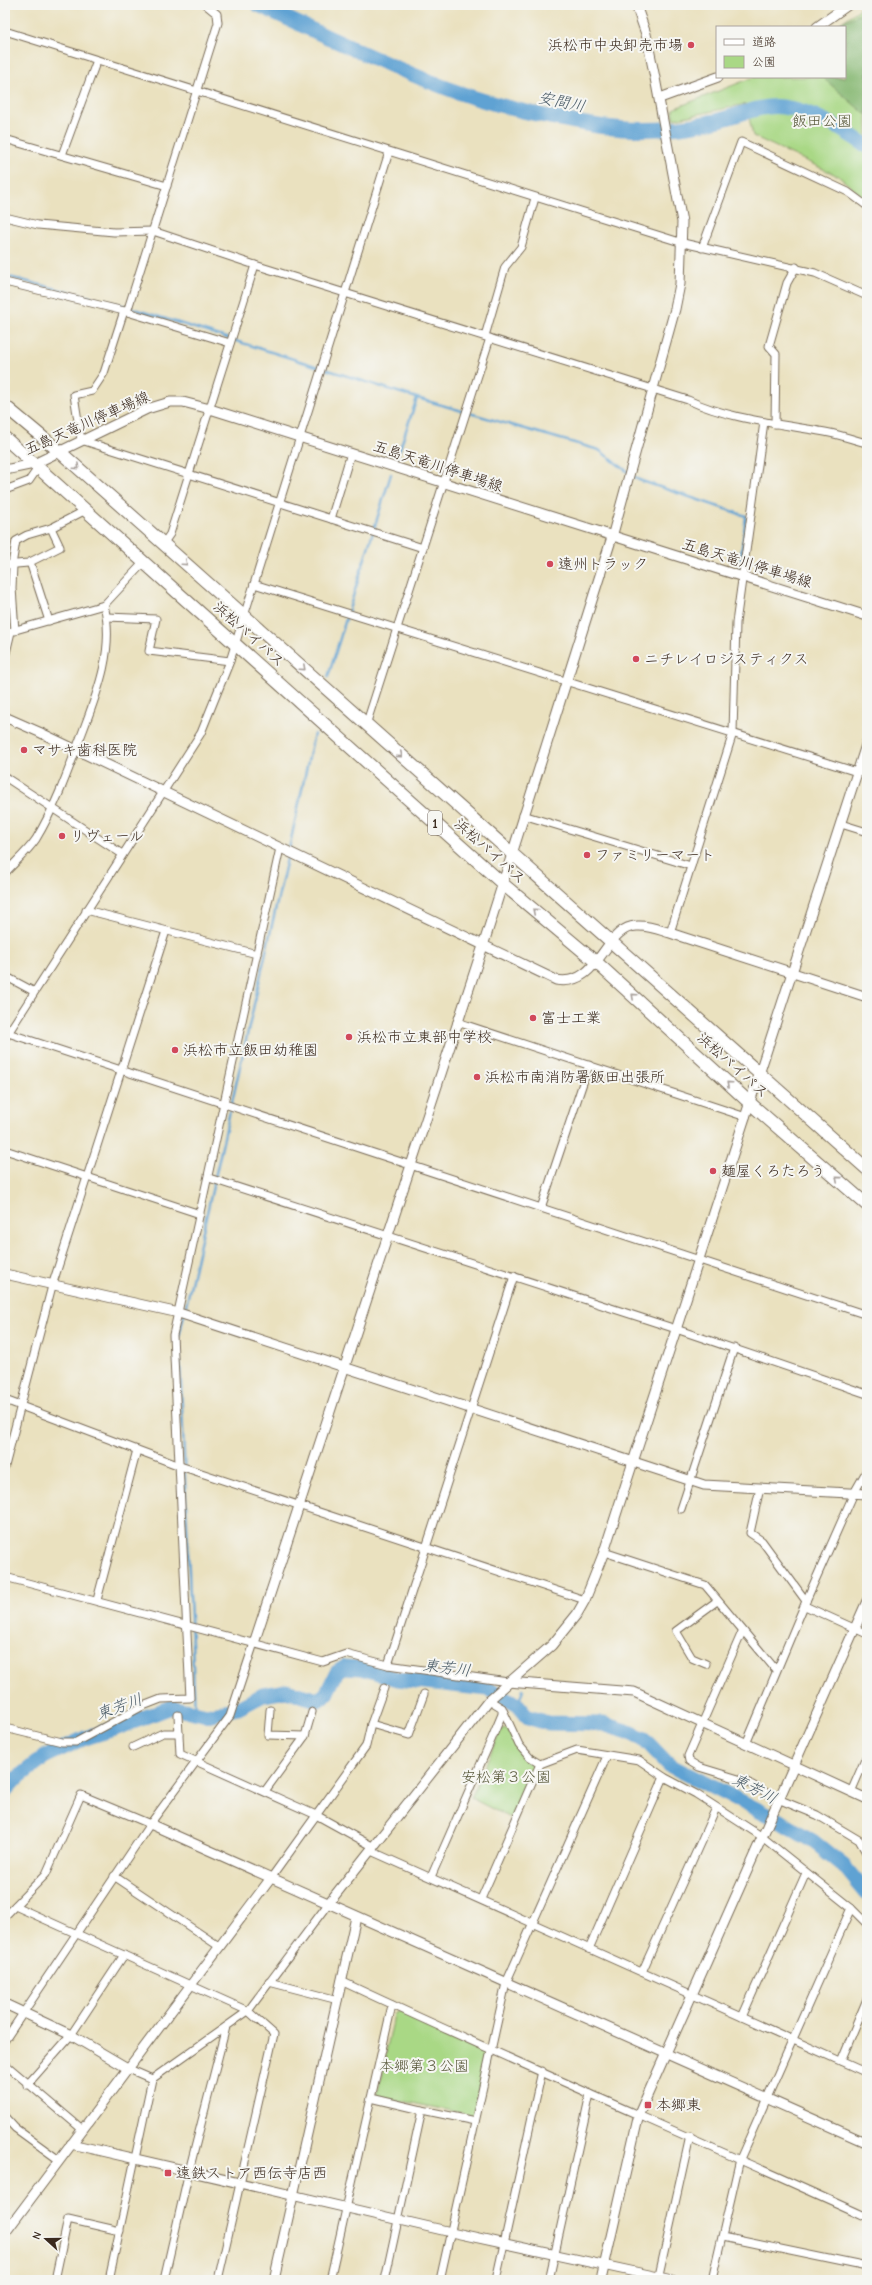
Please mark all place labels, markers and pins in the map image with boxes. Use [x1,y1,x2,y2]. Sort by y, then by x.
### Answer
place label: 浜松市中央卸売市場 [548,36,683,54]
marker: 浜松市中央卸売市場 [686,40,696,50]
place label: 遠州トラック [558,555,648,573]
marker: 遠州トラック [545,559,555,569]
place label: ニチレイロジスティクス [644,650,808,668]
marker: ニチレイロジスティクス [631,654,641,664]
place label: マサキ歯科医院 [32,741,137,759]
marker: マサキ歯科医院 [19,745,29,755]
place label: リヴェール [70,827,144,845]
marker: リヴェール [57,831,67,841]
place label: ファミリーマート [595,846,715,864]
marker: ファミリーマート [582,850,592,860]
place label: 富士工業 [541,1009,601,1027]
marker: 富士工業 [528,1013,538,1023]
place label: 浜松市立東部中学校 [357,1028,492,1046]
marker: 浜松市立東部中学校 [344,1032,354,1042]
place label: 浜松市立飯田幼稚園 [183,1041,318,1059]
marker: 浜松市立飯田幼稚園 [170,1045,180,1055]
place label: 浜松市南消防署飯田出張所 [485,1068,665,1086]
marker: 浜松市南消防署飯田出張所 [472,1072,482,1082]
place label: 麺屋くろたろう [721,1162,825,1180]
marker: 麺屋くろたろう [708,1166,718,1176]
place label: 本郷東 [656,2096,701,2114]
marker: 本郷東 [643,2100,653,2110]
place label: 遠鉄ストア西伝寺店西 [176,2164,327,2182]
marker: 遠鉄ストア西伝寺店西 [163,2168,173,2178]

